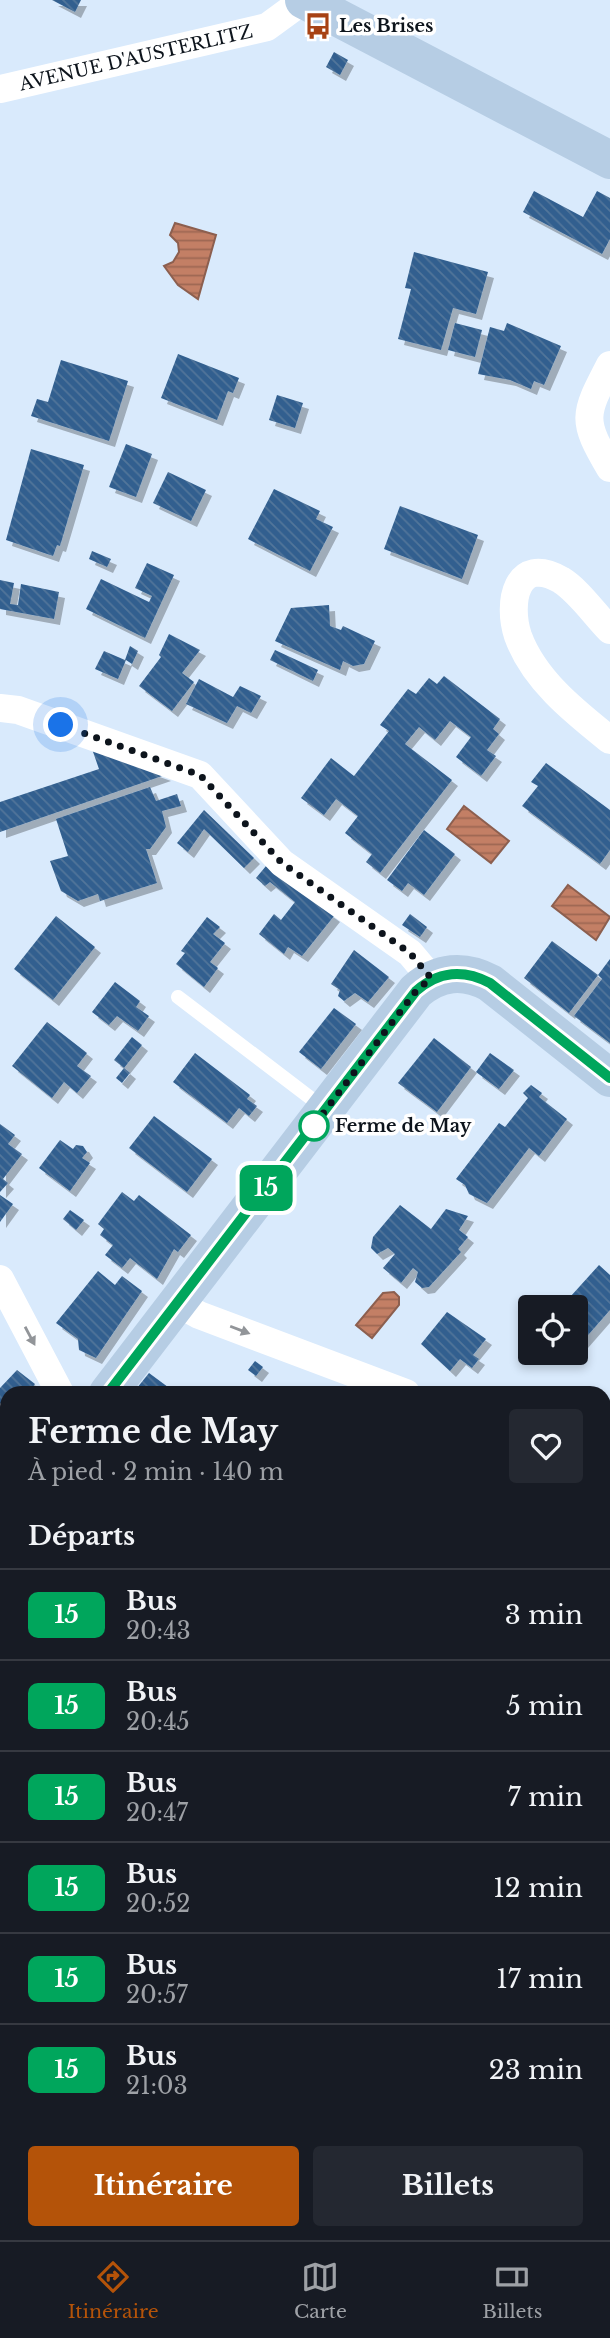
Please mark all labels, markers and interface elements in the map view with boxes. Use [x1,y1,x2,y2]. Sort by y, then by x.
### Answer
bus stop icon: Les Brises [303,11,333,41]
place label: Les Brises [339,15,433,37]
street label: AVENUE D'AUSTERLITZ [16,20,255,96]
your location [43,707,78,742]
marker: Ferme de May [299,1111,329,1141]
place label: Ferme de May [335,1115,472,1137]
line badge: 15 [234,1165,298,1211]
text: 15 [254,1173,278,1202]
map controls [518,1295,588,1365]
button: locate [518,1295,588,1365]
one-way arrow [229,1325,250,1336]
one-way arrow [25,1326,36,1346]
button: heart [509,1409,583,1483]
text: Ferme de May [28,1411,278,1452]
text: À pied · 2 min · 140 m [28,1458,284,1486]
text: Départs [28,1520,135,1552]
text: Bus [126,1585,177,1617]
text: 3 min [505,1599,583,1631]
text: 15 [54,1600,79,1629]
text: 20:43 [126,1617,191,1645]
text: Bus [126,1676,177,1708]
text: 5 min [506,1690,583,1722]
text: 15 [54,1691,79,1720]
text: 20:45 [126,1708,190,1736]
text: Bus [126,1767,177,1799]
text: 7 min [508,1781,583,1813]
text: 15 [54,1782,79,1811]
text: 20:47 [126,1799,188,1827]
text: Bus [126,1858,177,1890]
text: 12 min [493,1872,583,1904]
text: 15 [54,1873,79,1902]
text: 20:52 [126,1890,190,1918]
text: Bus [126,1949,177,1981]
text: 17 min [496,1963,583,1995]
text: 15 [54,1964,79,1993]
text: 20:57 [126,1981,188,2009]
text: Bus [126,2040,177,2072]
text: 23 min [489,2054,583,2086]
text: 15 [54,2055,79,2084]
text: 21:03 [126,2072,188,2100]
button: Itinéraire [28,2146,299,2226]
button: Billets [313,2146,583,2226]
tab: Itinéraire [68,2258,159,2323]
tab: Carte [294,2258,347,2323]
tab: Billets [482,2258,542,2323]

